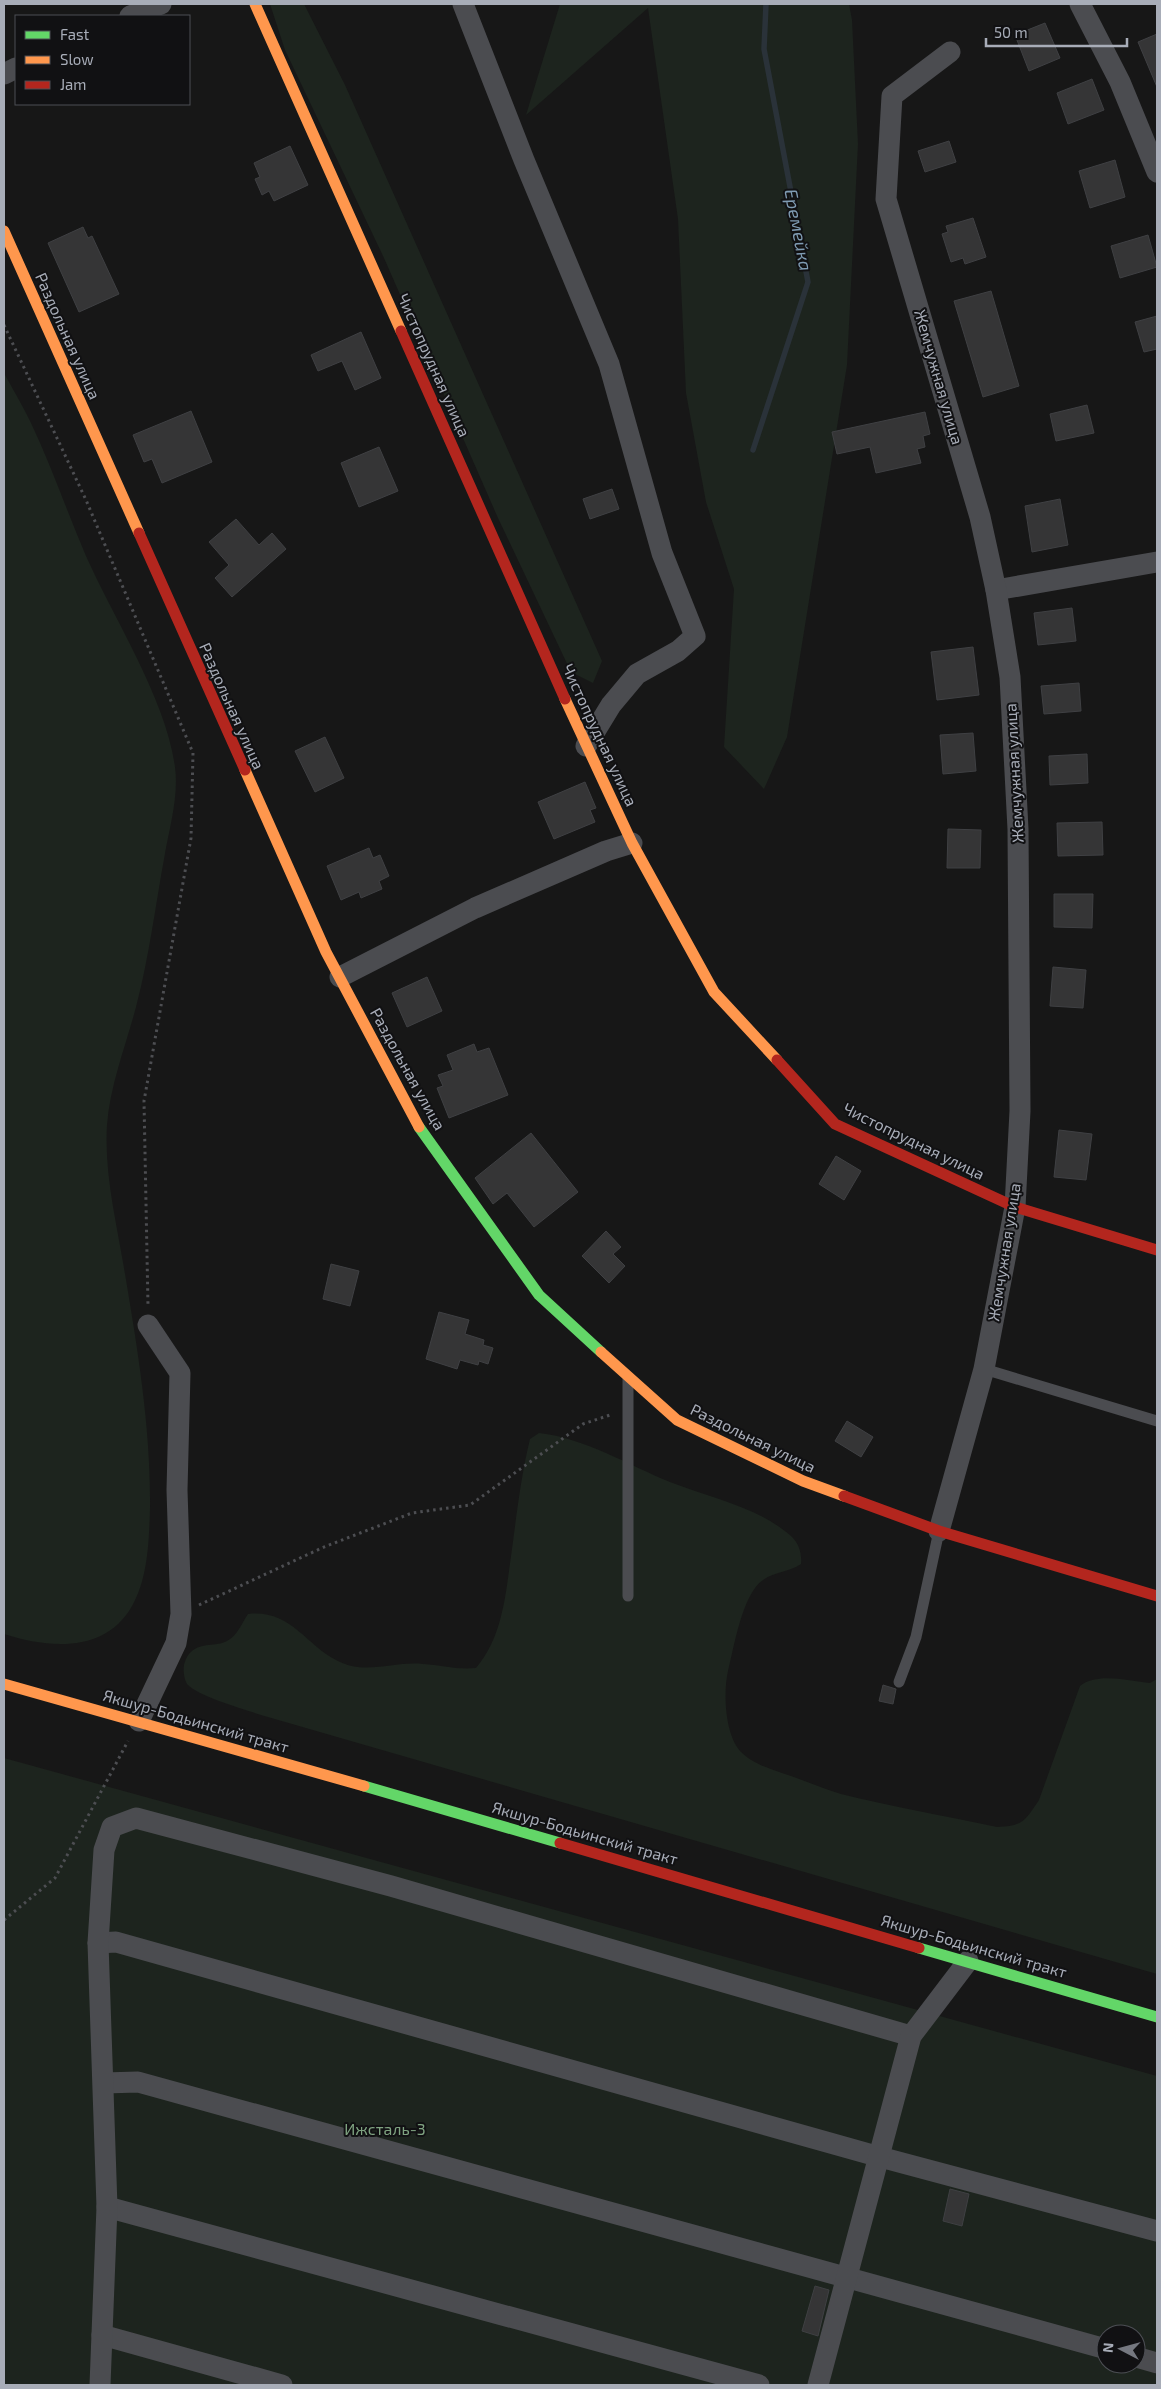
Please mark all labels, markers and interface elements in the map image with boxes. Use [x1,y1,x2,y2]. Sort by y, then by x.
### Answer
legend [15,15,190,105]
scale bar [986,15,1127,47]
text: 50 m [994,23,1028,41]
text: Fast [60,25,90,43]
text: Slow [60,50,94,68]
text: Jam [60,75,86,93]
water label: Еремейка [780,187,818,273]
street label: Раздольная улица [31,269,105,403]
street label: Чистопрудная улица [393,290,475,440]
street label: Жемчужная улица [910,307,968,447]
street label: Раздольная улица [195,639,269,773]
street label: Чистопрудная улица [558,661,642,809]
street label: Жемчужная улица [1000,703,1028,843]
street label: Раздольная улица [366,1004,450,1134]
street label: Чистопрудная улица [840,1098,988,1184]
street label: Жемчужная улица [983,1181,1025,1323]
street label: Раздольная улица [687,1399,819,1477]
street label: Якшур-Бодьинский тракт [101,1685,291,1757]
street label: Якшур-Бодьинский тракт [490,1797,680,1869]
street label: Якшур-Бодьинский тракт [879,1910,1069,1982]
park label: Ижсталь-3 [344,2119,426,2138]
north arrow [1096,2324,1146,2374]
text: N [1099,2342,1117,2354]

